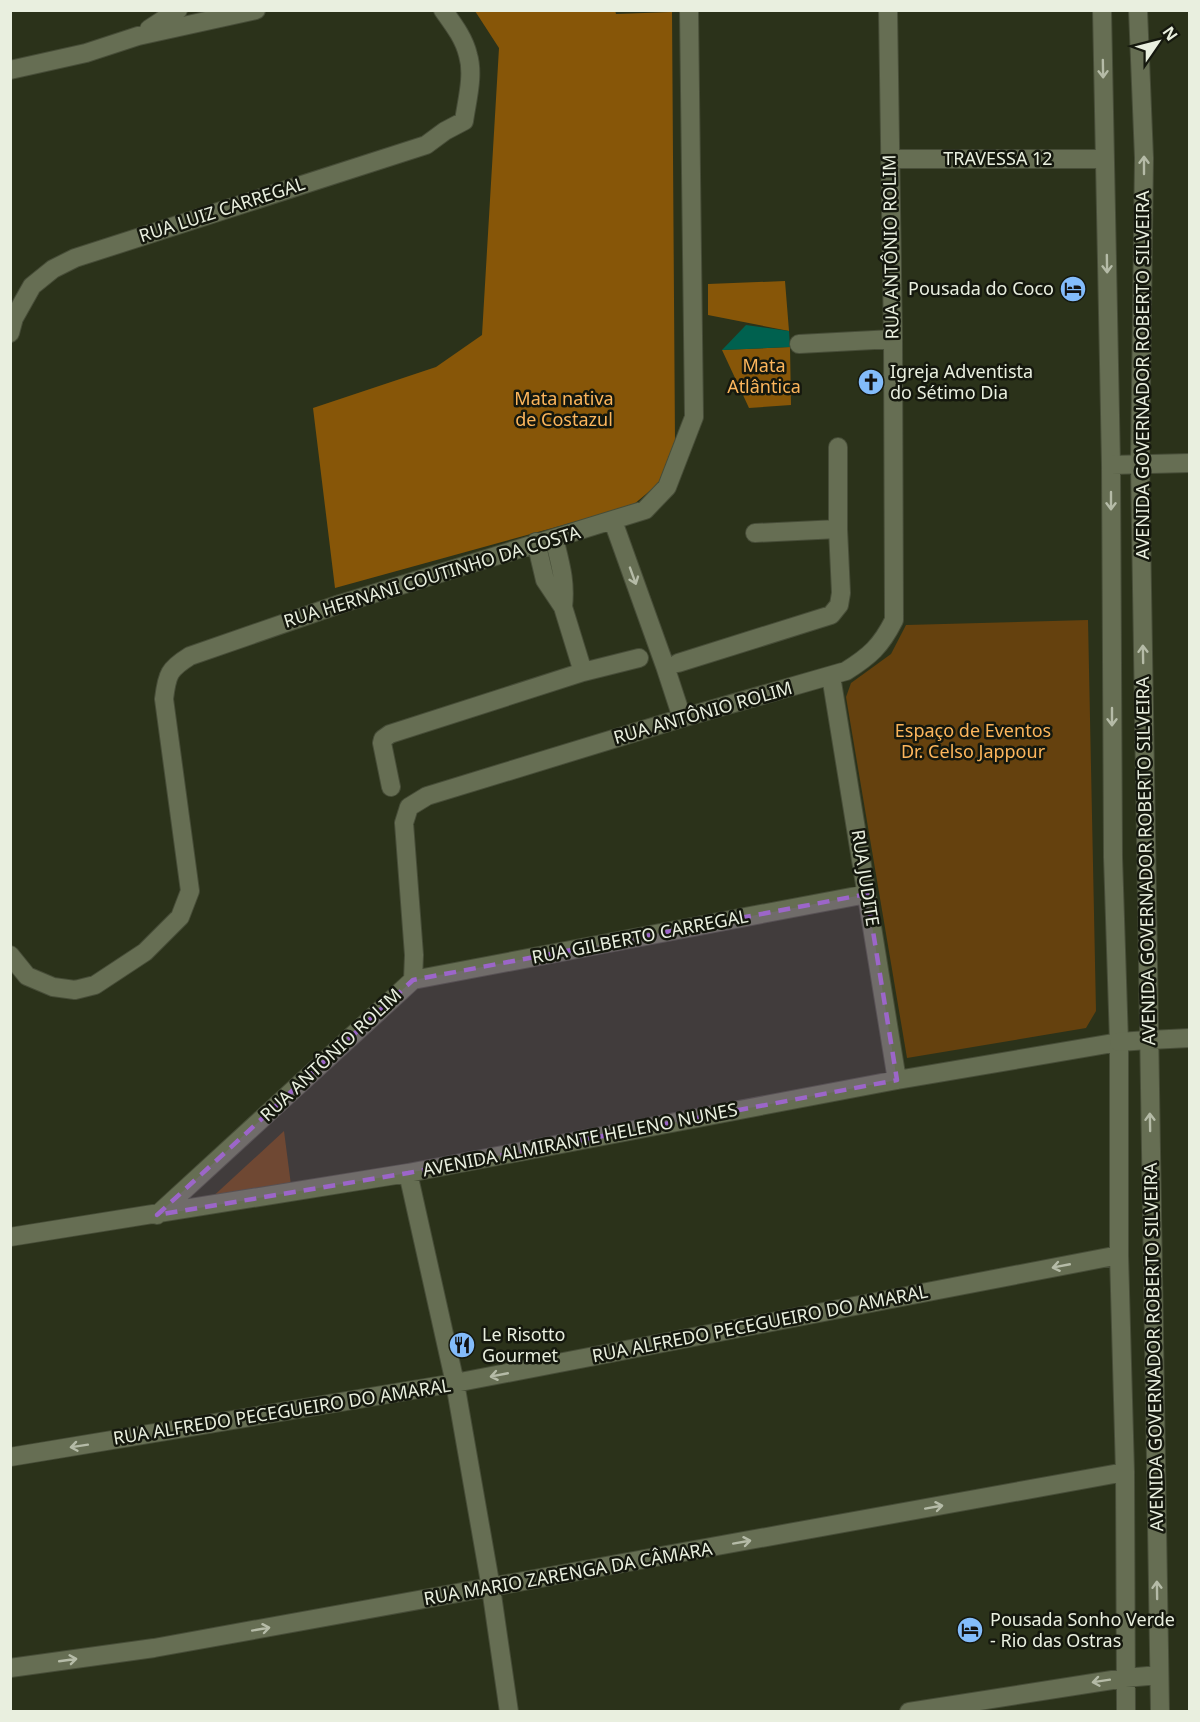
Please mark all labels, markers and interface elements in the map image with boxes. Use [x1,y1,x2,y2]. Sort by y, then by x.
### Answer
north arrow [1128,12,1188,72]
text: N [1158,22,1183,45]
one-way arrow [1098,58,1109,78]
street label: TRAVESSA 12 [943,146,1053,170]
street label: RUA ANTÔNIO ROLIM [876,154,904,340]
one-way arrow [1138,156,1150,176]
street label: RUA LUIZ CARREGAL [136,171,308,247]
street label: AVENIDA GOVERNADOR ROBERTO SILVEIRA [1130,190,1154,559]
one-way arrow [1101,253,1113,273]
hotel icon: Pousada do Coco [1058,274,1088,304]
place label: Pousada do Coco [908,276,1054,300]
park label: Mata Atlântica [727,353,801,398]
place label: Igreja Adventista do Sétimo Dia [890,359,1033,404]
church icon: Igreja Adventista do Sétimo Dia [856,367,886,397]
park label: Mata nativa de Costazul [514,386,614,431]
one-way arrow [1105,490,1117,510]
street label: RUA HERNANI COUTINHO DA COSTA [281,519,583,633]
one-way arrow [628,566,639,585]
one-way arrow [1137,645,1149,665]
street label: RUA ANTÔNIO ROLIM [611,675,795,749]
street label: AVENIDA GOVERNADOR ROBERTO SILVEIRA [1130,676,1160,1046]
one-way arrow [1106,706,1118,726]
park label: Espaço de Eventos Dr. Celso Jappour [895,718,1051,763]
street label: RUA JUDITE [846,828,885,928]
street label: RUA GILBERTO CARREGAL [530,903,750,969]
street label: RUA ANTÔNIO ROLIM [255,982,406,1126]
street label: AVENIDA ALMIRANTE HELENO NUNES [420,1097,739,1181]
one-way arrow [1144,1113,1156,1133]
street label: AVENIDA GOVERNADOR ROBERTO SILVEIRA [1138,1162,1168,1532]
one-way arrow [1052,1261,1072,1272]
street label: RUA ALFREDO PECEGUEIRO DO AMARAL [590,1279,930,1367]
place label: Le Risotto Gourmet [482,1322,566,1367]
restaurant icon: Le Risotto Gourmet [447,1330,477,1360]
one-way arrow [490,1370,509,1381]
street label: RUA ALFREDO PECEGUEIRO DO AMARAL [111,1372,452,1450]
one-way arrow [69,1441,89,1452]
one-way arrow [924,1501,943,1512]
street label: RUA MARIO ZARENGA DA CÂMARA [422,1536,714,1610]
one-way arrow [732,1536,752,1547]
one-way arrow [1152,1581,1163,1601]
place label: Pousada Sonho Verde - Rio das Ostras [990,1607,1175,1652]
hotel icon: Pousada Sonho Verde - Rio das Ostras [955,1615,985,1645]
one-way arrow [251,1623,270,1634]
one-way arrow [58,1654,78,1665]
one-way arrow [1091,1676,1111,1687]

